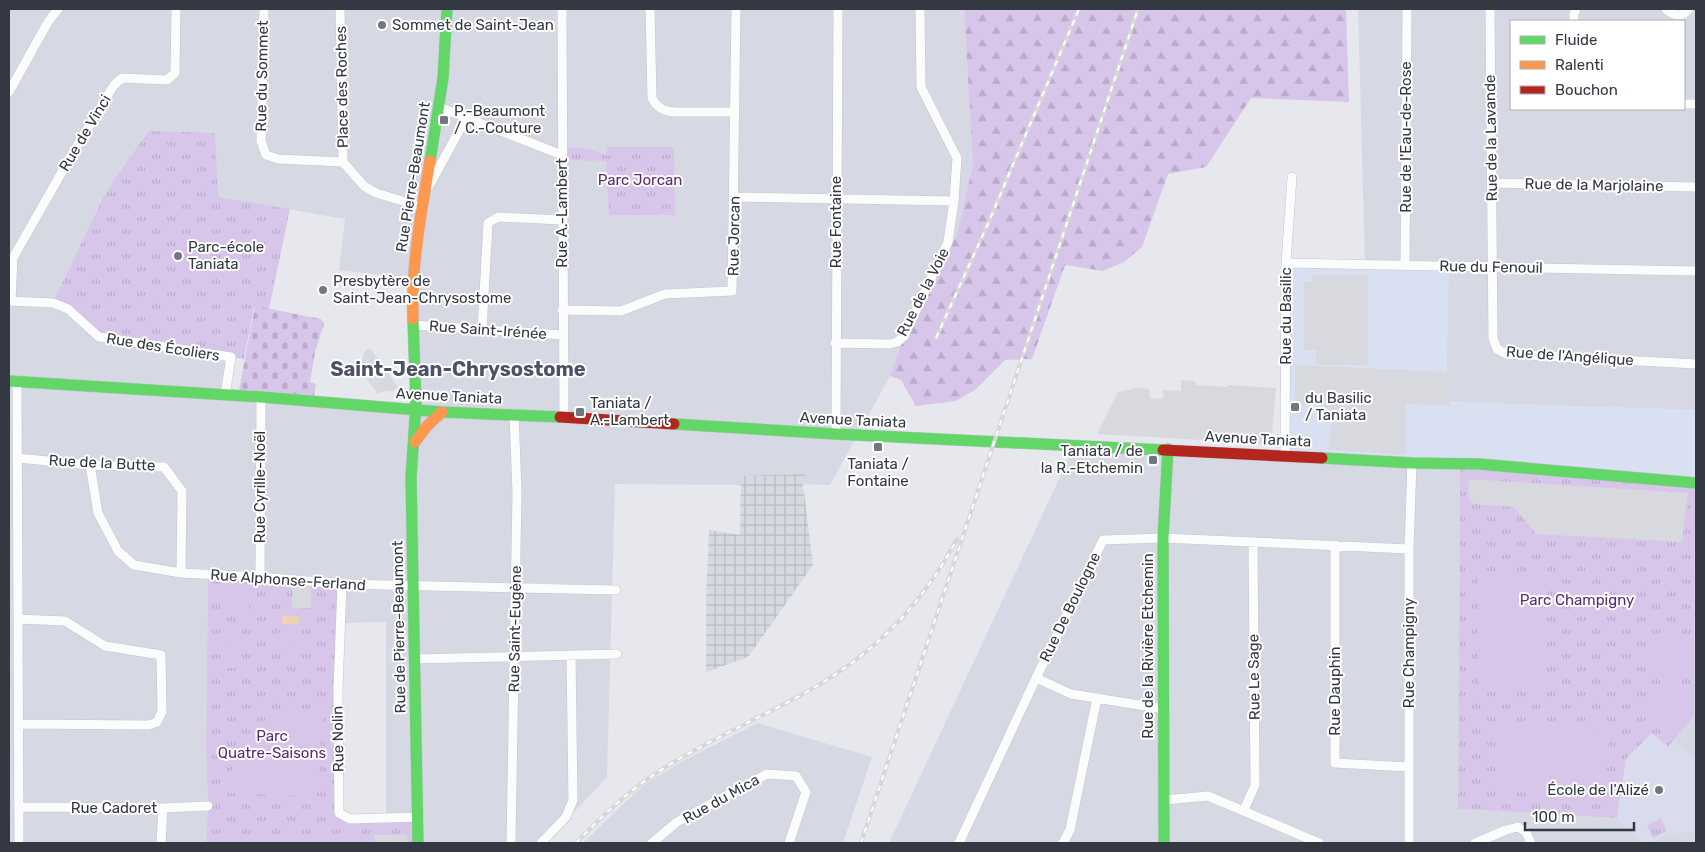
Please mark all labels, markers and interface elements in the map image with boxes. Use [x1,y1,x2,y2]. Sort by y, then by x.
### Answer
place label: Sommet de Saint-Jean [392,16,554,34]
marker: Sommet de Saint-Jean [376,19,388,31]
street label: Rue du Sommet [252,20,272,132]
legend [1510,20,1685,110]
street label: Place des Roches [332,25,352,148]
text: Fluide [1555,31,1597,49]
text: Ralenti [1555,56,1604,74]
street label: Rue de l'Eau-de-Rose [1397,61,1415,213]
street label: Rue de la Lavande [1481,74,1501,202]
text: Bouchon [1555,81,1618,99]
street label: Rue de Vinci [55,92,115,174]
street label: Rue Pierre-Beaumont [392,100,434,253]
place label: P.-Beaumont / C.-Couture [454,102,545,137]
marker: P.-Beaumont / C.-Couture [438,114,450,126]
street label: Rue A.-Lambert [553,158,571,268]
park label: Parc Jorcan [598,171,682,189]
street label: Rue de la Marjolaine [1524,175,1664,195]
street label: Rue Fontaine [827,176,845,268]
street label: Rue Jorcan [724,196,744,276]
place label: Parc-école Taniata [188,238,264,273]
street label: Rue de la Voie [893,245,953,339]
marker: Parc-école Taniata [172,250,184,262]
street label: Rue du Fenouil [1439,257,1543,277]
street label: Rue du Basilic [1277,267,1295,365]
place label: Presbytère de Saint-Jean-Chrysostome [333,272,512,307]
marker: Presbytère de Saint-Jean-Chrysostome [317,284,329,296]
street label: Rue Saint-Irénée [429,317,547,343]
street label: Rue des Écoliers [105,329,221,365]
street label: Rue de l'Angélique [1506,343,1634,369]
district label: Saint-Jean-Chrysostome [330,357,586,381]
street label: Avenue Taniata [395,384,503,408]
place label: du Basilic / Taniata [1305,389,1372,424]
place label: Taniata / A.-Lambert [590,394,669,429]
marker: du Basilic / Taniata [1289,401,1301,413]
marker: Taniata / A.-Lambert [574,406,586,418]
street label: Avenue Taniata [799,408,907,432]
street label: Avenue Taniata [1204,427,1312,451]
street label: Rue Cyrille-Noël [251,431,269,543]
marker: Taniata / Fontaine [872,441,884,453]
place label: Taniata / de la R.-Etchemin [1041,442,1143,477]
street label: Rue de la Butte [48,451,156,475]
marker: Taniata / de la R.-Etchemin [1147,454,1159,466]
place label: Taniata / Fontaine [847,455,909,490]
street label: Rue de Pierre-Beaumont [388,540,410,714]
street label: Rue De Boulogne [1036,549,1104,665]
street label: Rue de la Rivière Etchemin [1139,553,1157,739]
street label: Rue Saint-Eugène [505,565,525,693]
street label: Rue Alphonse-Ferland [210,566,366,594]
park label: Parc Champigny [1520,591,1634,609]
street label: Rue Champigny [1400,598,1418,708]
street label: Rue Le Sage [1244,634,1264,720]
street label: Rue Dauphin [1326,646,1344,736]
street label: Rue Nolin [328,706,348,772]
park label: Parc Quatre-Saisons [218,727,327,762]
street label: Rue du Mica [680,771,762,827]
place label: École de l'Alizé [1547,781,1649,799]
marker: École de l'Alizé [1653,784,1665,796]
street label: Rue Cadoret [71,799,157,817]
scale bar [1525,800,1634,832]
text: 100 m [1532,808,1574,826]

